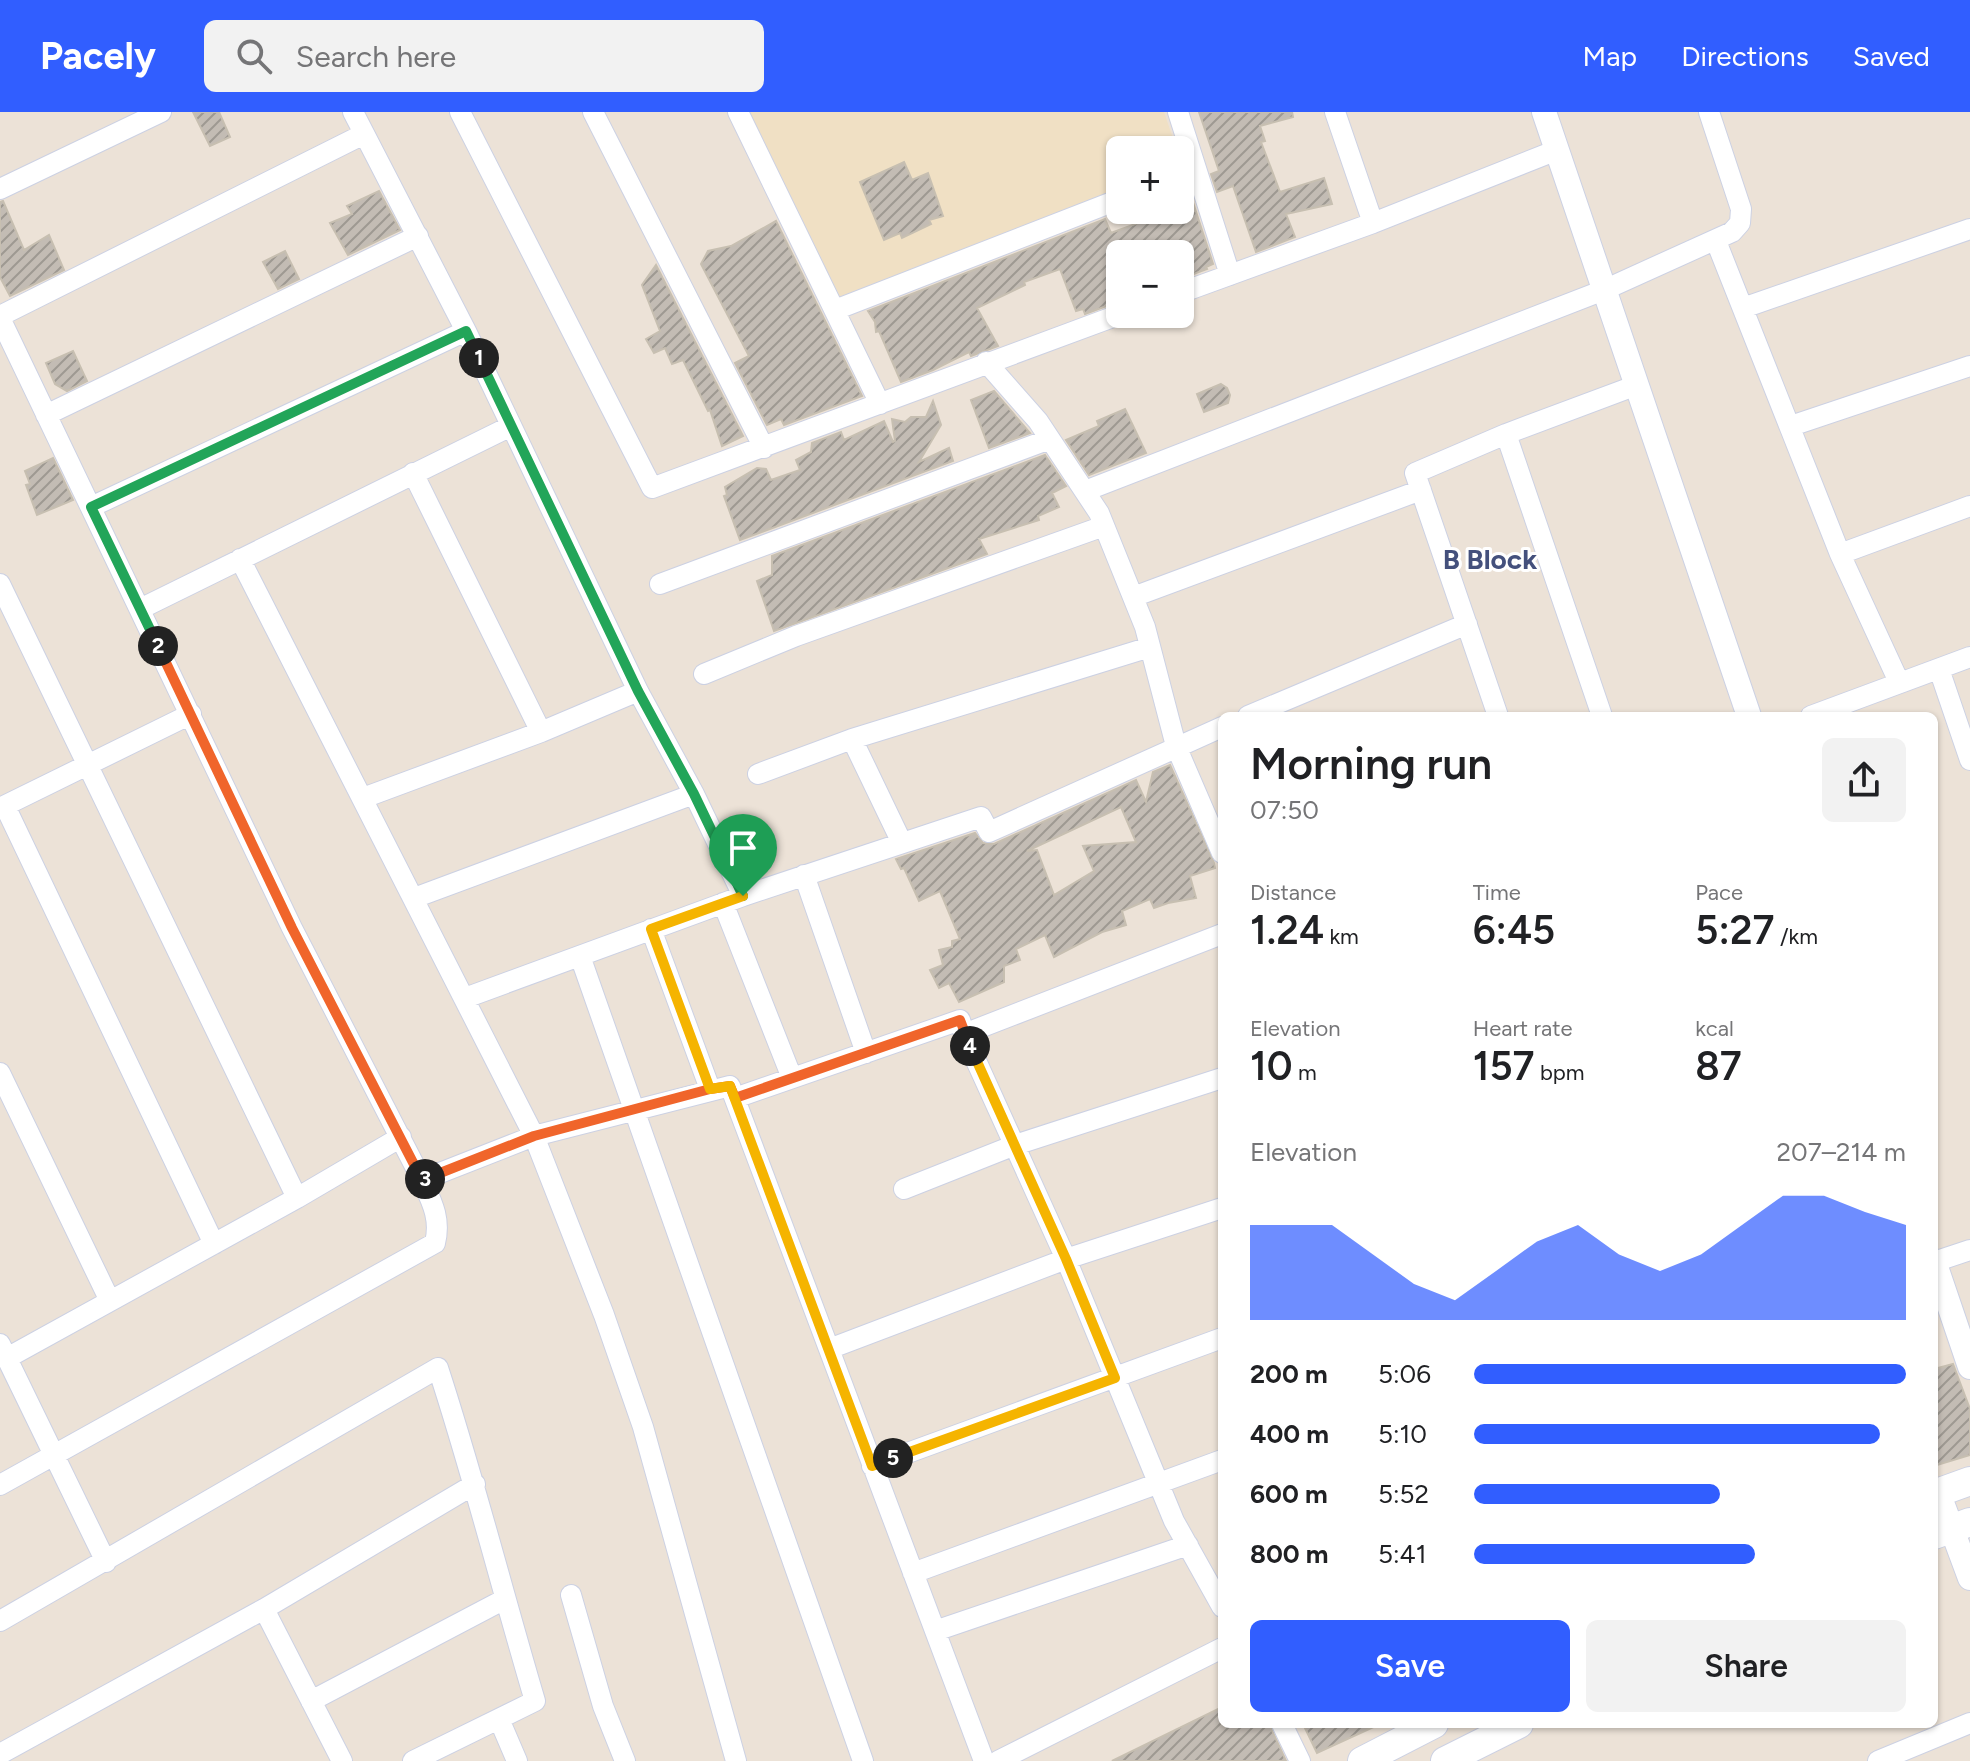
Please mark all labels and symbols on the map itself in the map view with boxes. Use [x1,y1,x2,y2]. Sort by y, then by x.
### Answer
pin: 1 [459,338,499,378]
district label: B Block [1443,542,1537,576]
pin: 2 [138,626,178,666]
pin [709,814,777,896]
pin: 4 [950,1026,990,1066]
pin: 3 [405,1159,445,1199]
pin: 5 [873,1438,913,1478]

